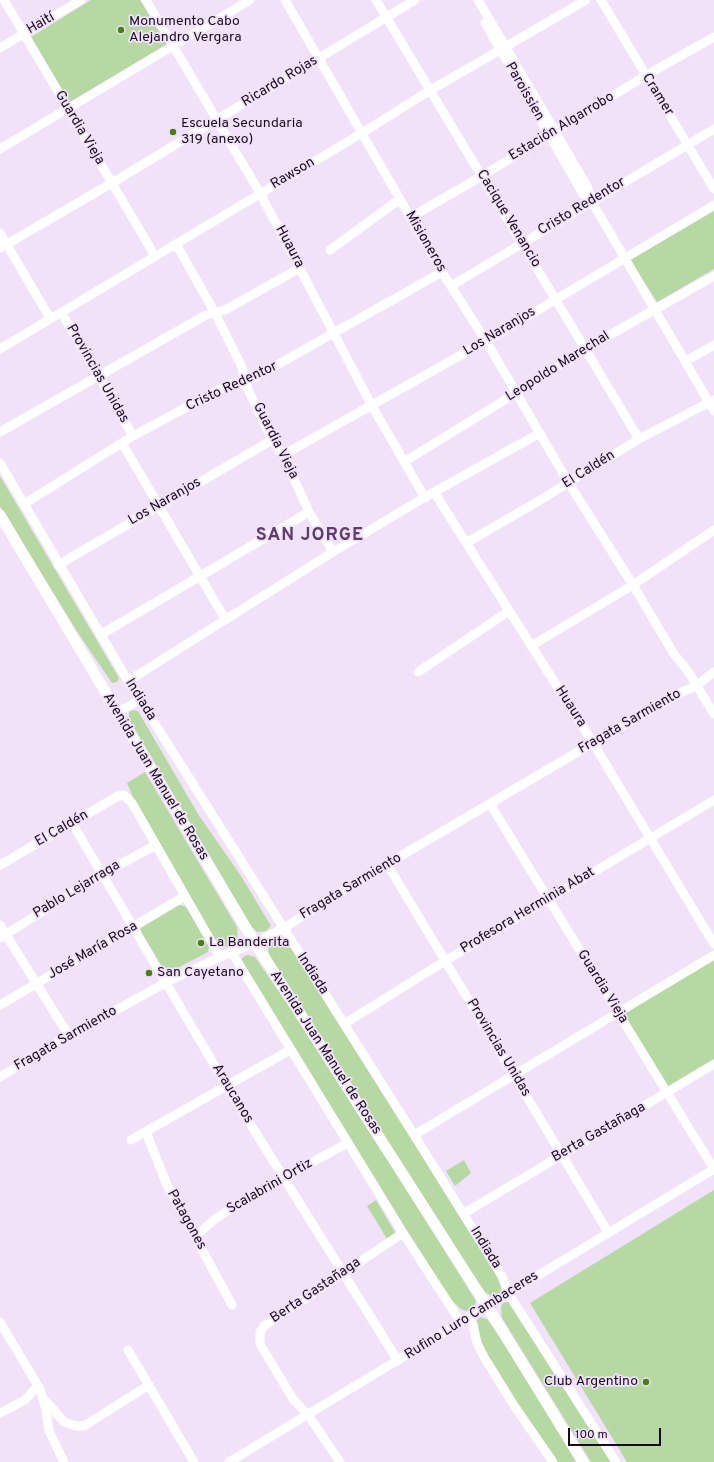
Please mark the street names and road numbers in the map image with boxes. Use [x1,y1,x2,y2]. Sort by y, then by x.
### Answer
street label: Haití [24,9,58,39]
street label: Ricardo Rojas [239,53,321,111]
street label: Paroissien [501,60,547,124]
street label: Cramer [637,71,677,119]
street label: Guardia Vieja [50,88,108,168]
street label: Estación Algarrobo [506,89,618,165]
street label: Rawson [268,154,318,194]
street label: Cacique Venancio [472,167,544,271]
street label: Cristo Redentor [535,174,629,240]
street label: Misioneros [401,208,449,276]
street label: Huaura [271,223,307,271]
street label: Los Naranjos [461,304,539,360]
street label: Provincias Unidas [62,322,132,426]
street label: Leopoldo Marechal [503,328,613,406]
street label: Cristo Redentor [184,358,280,416]
street label: Guardia Vieja [249,400,301,482]
street label: El Caldén [560,447,618,493]
street label: Los Naranjos [126,474,204,530]
street label: Indiada [121,676,159,724]
street label: Huaura [551,683,589,731]
street label: Fragata Sarmiento [576,686,684,758]
street label: Avenida Juan Manuel de Rosas [98,690,212,864]
street label: El Caldén [32,807,92,851]
street label: Fragata Sarmiento [297,850,405,924]
street label: Pablo Lejarraga [30,857,124,923]
street label: Profesora Herminia Abat [458,864,598,958]
street label: José María Rosa [45,918,141,984]
street label: Guardia Vieja [573,947,631,1027]
street label: Indiada [292,950,332,998]
street label: Avenida Juan Manuel de Rosas [266,968,384,1138]
street label: Provincias Unidas [462,996,534,1100]
street label: Fragata Sarmiento [12,1003,120,1075]
street label: Araucanos [208,1061,256,1127]
street label: Berta Gastañaga [549,1099,649,1167]
street label: Scalabrini Ortiz [224,1156,316,1218]
street label: Patagones [163,1187,209,1253]
street label: Indiada [466,1224,504,1272]
street label: Berta Gastañaga [268,1255,364,1327]
street label: Rufino Luro Cambaceres [402,1268,542,1364]

